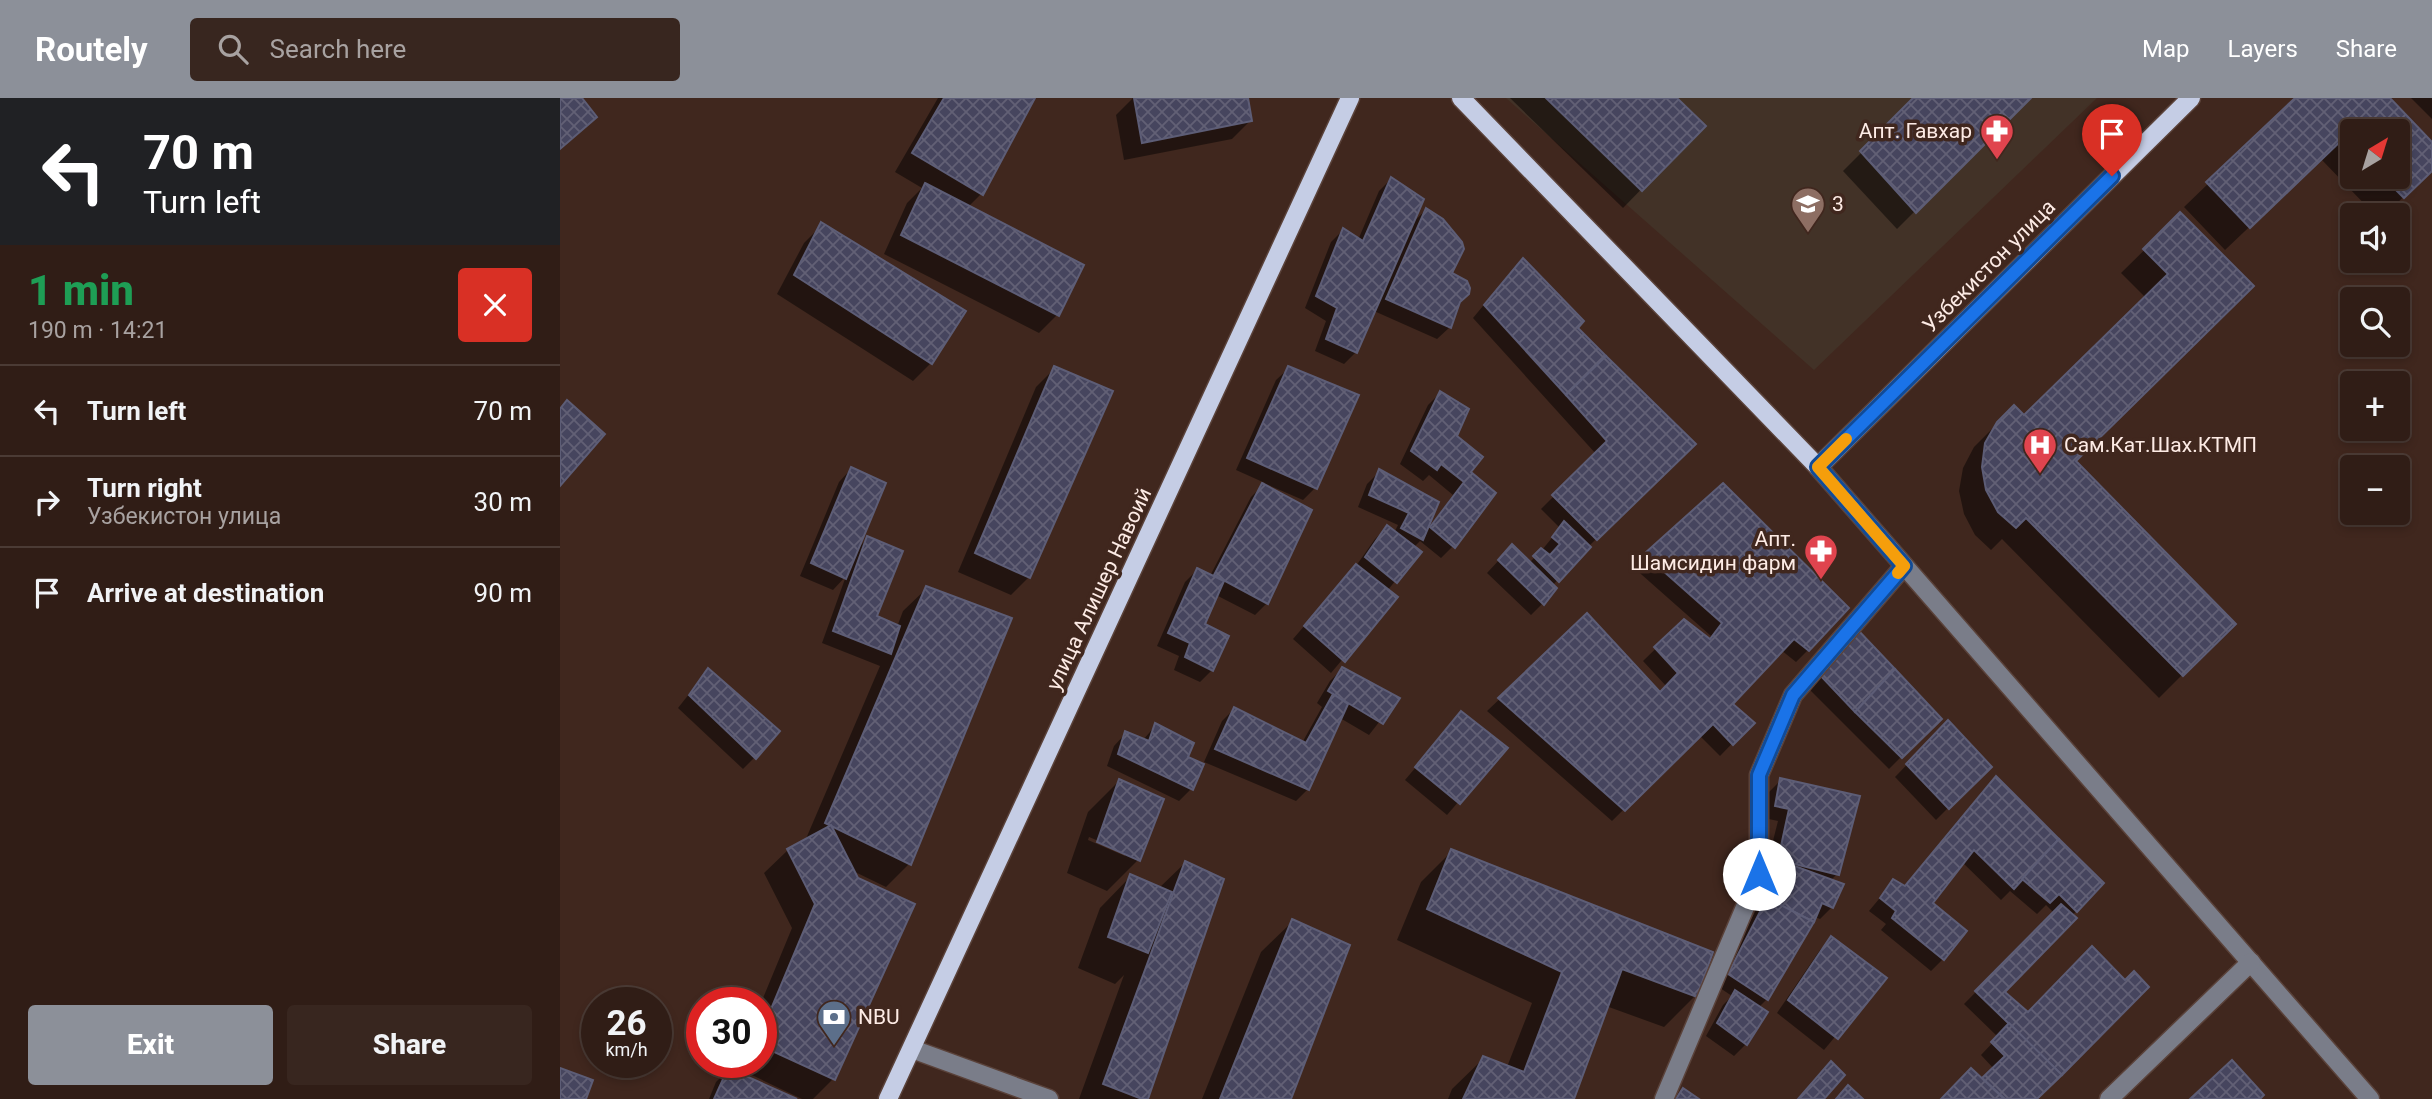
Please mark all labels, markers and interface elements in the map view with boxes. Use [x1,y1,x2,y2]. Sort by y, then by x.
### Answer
search box [190,18,680,81]
text: Routely [35,30,148,69]
icon: search [214,30,252,68]
text: Search here [270,34,406,64]
text: Map [2142,35,2190,63]
text: Layers [2228,35,2298,63]
text: Share [2336,35,2397,63]
pin [2082,104,2142,176]
pharmacy icon: Апт. Гавхар [1978,112,2016,161]
icon: arrive [2093,115,2131,153]
place label: Апт. Гавхар [1859,119,1972,143]
north arrow [2340,119,2410,189]
map controls [2340,119,2410,525]
text: 70 m [143,124,254,181]
icon: left [28,126,119,217]
text: Turn left [143,183,261,221]
school or university icon: 3 [1789,185,1827,234]
place label: 3 [1832,192,1844,216]
street label: Узбекистон улица [1918,195,2060,337]
button: sound [2340,203,2410,273]
text: 1 min [28,266,134,315]
button: close [458,268,532,342]
button: search [2340,287,2410,357]
text: 190 m · 14:21 [28,317,167,344]
button: + [2340,371,2410,441]
icon: left [28,392,66,430]
text: Turn left [87,396,186,426]
text: 70 m [474,396,532,426]
hospital icon: Сам.Кат.Шах.КТМП [2021,426,2059,475]
place label: Сам.Кат.Шах.КТМП [2064,433,2257,457]
button: − [2340,455,2410,525]
text: Turn right [87,473,202,503]
icon: right [28,483,66,521]
street label: улица Алишер Навоий [1041,484,1157,694]
text: 30 m [474,487,532,517]
text: Узбекистон улица [87,503,281,530]
place label: Апт. Шамсидин фарм [1630,527,1796,575]
pharmacy icon: Апт. Шамсидин фарм [1802,532,1840,581]
icon: arrive [28,574,66,612]
text: Arrive at destination [87,578,324,608]
text: 90 m [474,578,532,608]
position arrow [1722,837,1796,911]
speed limit sign: 30 [686,987,777,1078]
bank icon: NBU [815,998,853,1047]
text: 26 [606,1003,647,1044]
button: Exit [28,1005,273,1085]
button: Share [287,1005,532,1085]
place label: NBU [858,1005,900,1029]
text: km/h [605,1039,648,1060]

